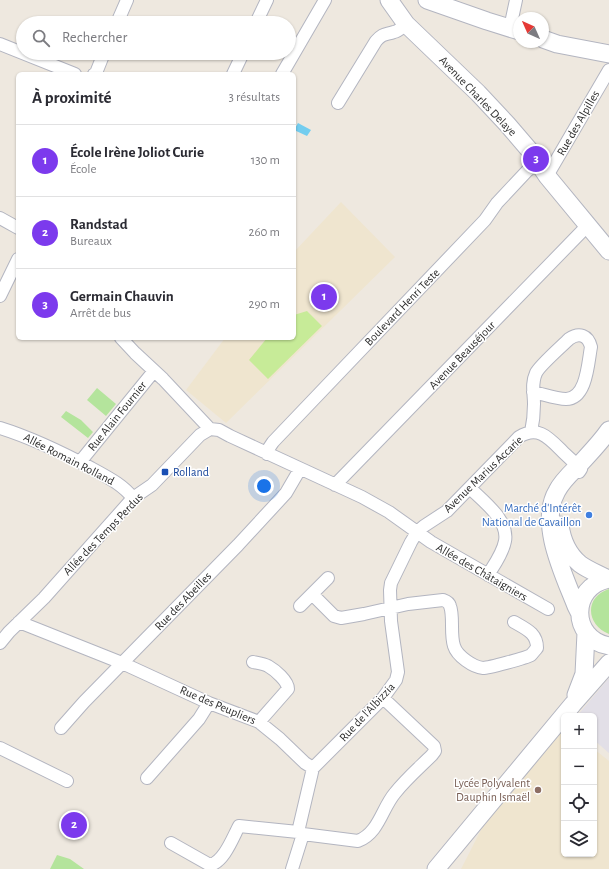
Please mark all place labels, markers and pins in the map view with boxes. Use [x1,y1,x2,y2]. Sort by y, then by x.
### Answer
pin: 3 [523,144,549,174]
pin: 1 [311,282,337,312]
place label: Rolland [173,466,209,478]
marker: Rolland [160,467,170,477]
place label: Marché d'Intérêt National de Cavaillon [482,502,581,528]
marker: Marché d'Intérêt National de Cavaillon [584,510,594,520]
place label: Lycée Polyvalent Dauphin Ismaël [454,777,530,803]
marker: Lycée Polyvalent Dauphin Ismaël [533,785,543,795]
pin: 2 [61,810,87,840]

